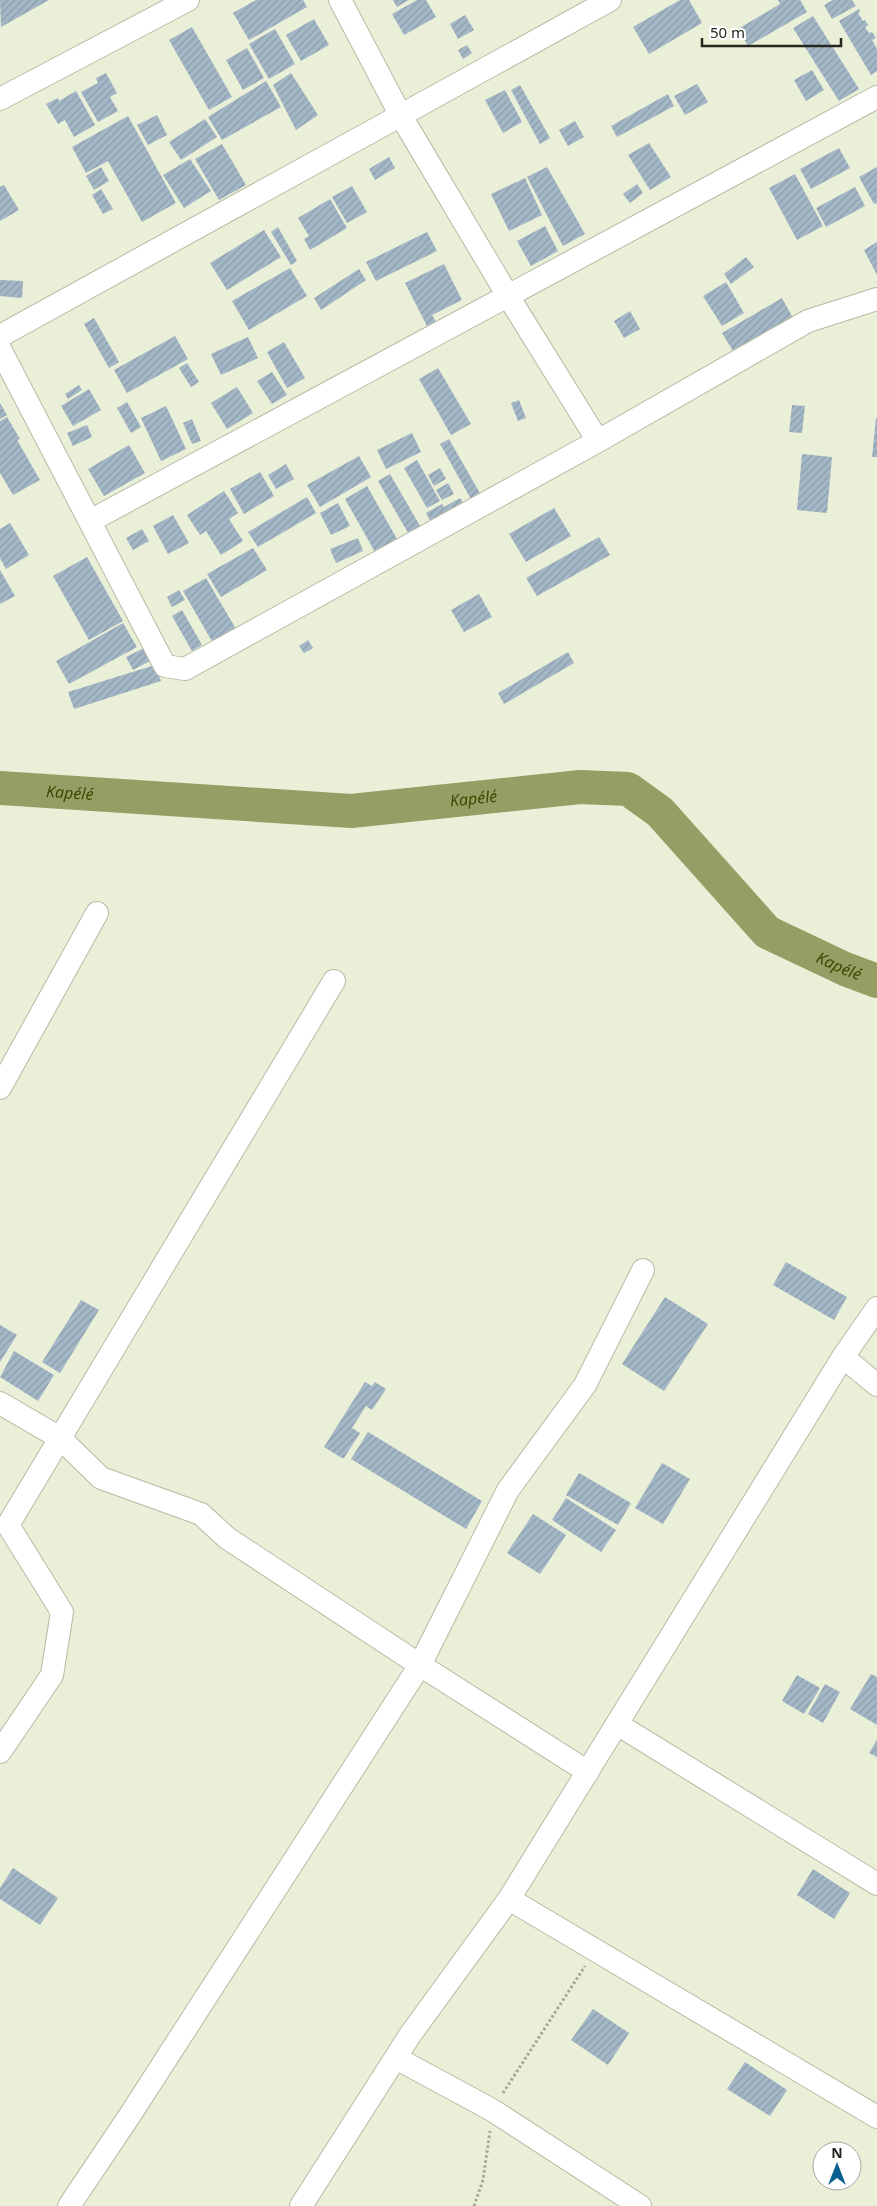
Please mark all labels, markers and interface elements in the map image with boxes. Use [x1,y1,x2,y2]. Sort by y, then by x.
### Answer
scale bar [702,15,841,47]
text: 50 m [710,22,745,42]
water label: Kapélé [45,780,94,805]
water label: Kapélé [449,785,498,812]
water label: Kapélé [813,946,865,985]
north arrow [812,2141,862,2191]
text: N [831,2143,843,2162]

